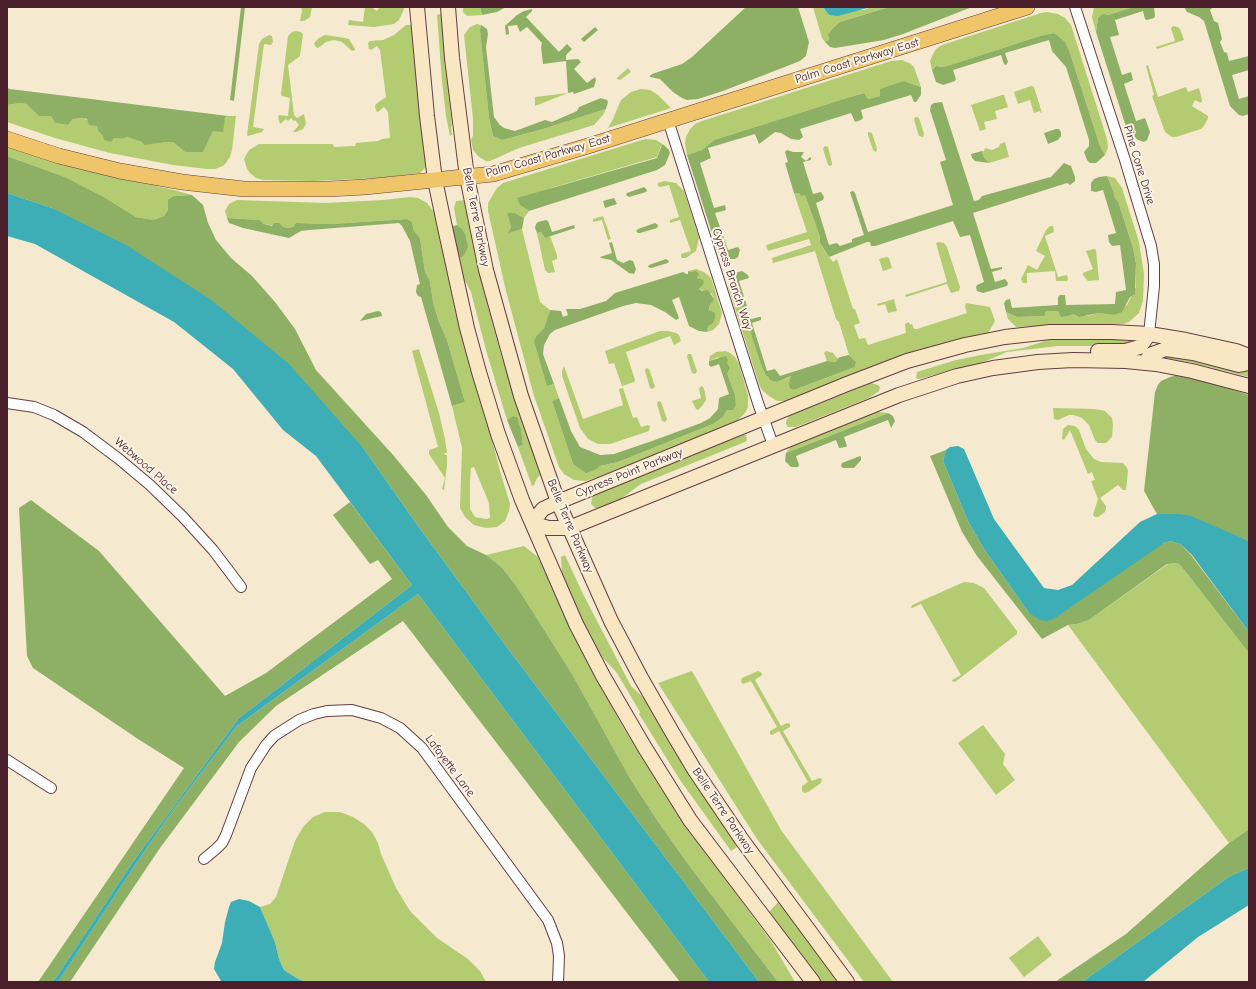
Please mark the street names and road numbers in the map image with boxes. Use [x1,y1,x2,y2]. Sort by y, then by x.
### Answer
street label: Palm Coast Parkway East [793,35,921,87]
street label: Pine Cone Drive [1120,124,1158,206]
street label: Palm Coast Parkway East [484,131,612,181]
street label: Belle Terre Parkway [459,166,493,268]
street label: Cypress Branch Way [709,226,755,332]
street label: Webwood Place [111,435,181,497]
street label: Cypress Point Parkway [573,445,685,501]
street label: Belle Terre Parkway [544,477,596,575]
street label: Lafayette Lane [422,732,478,800]
street label: Belle Terre Parkway [689,765,757,857]

